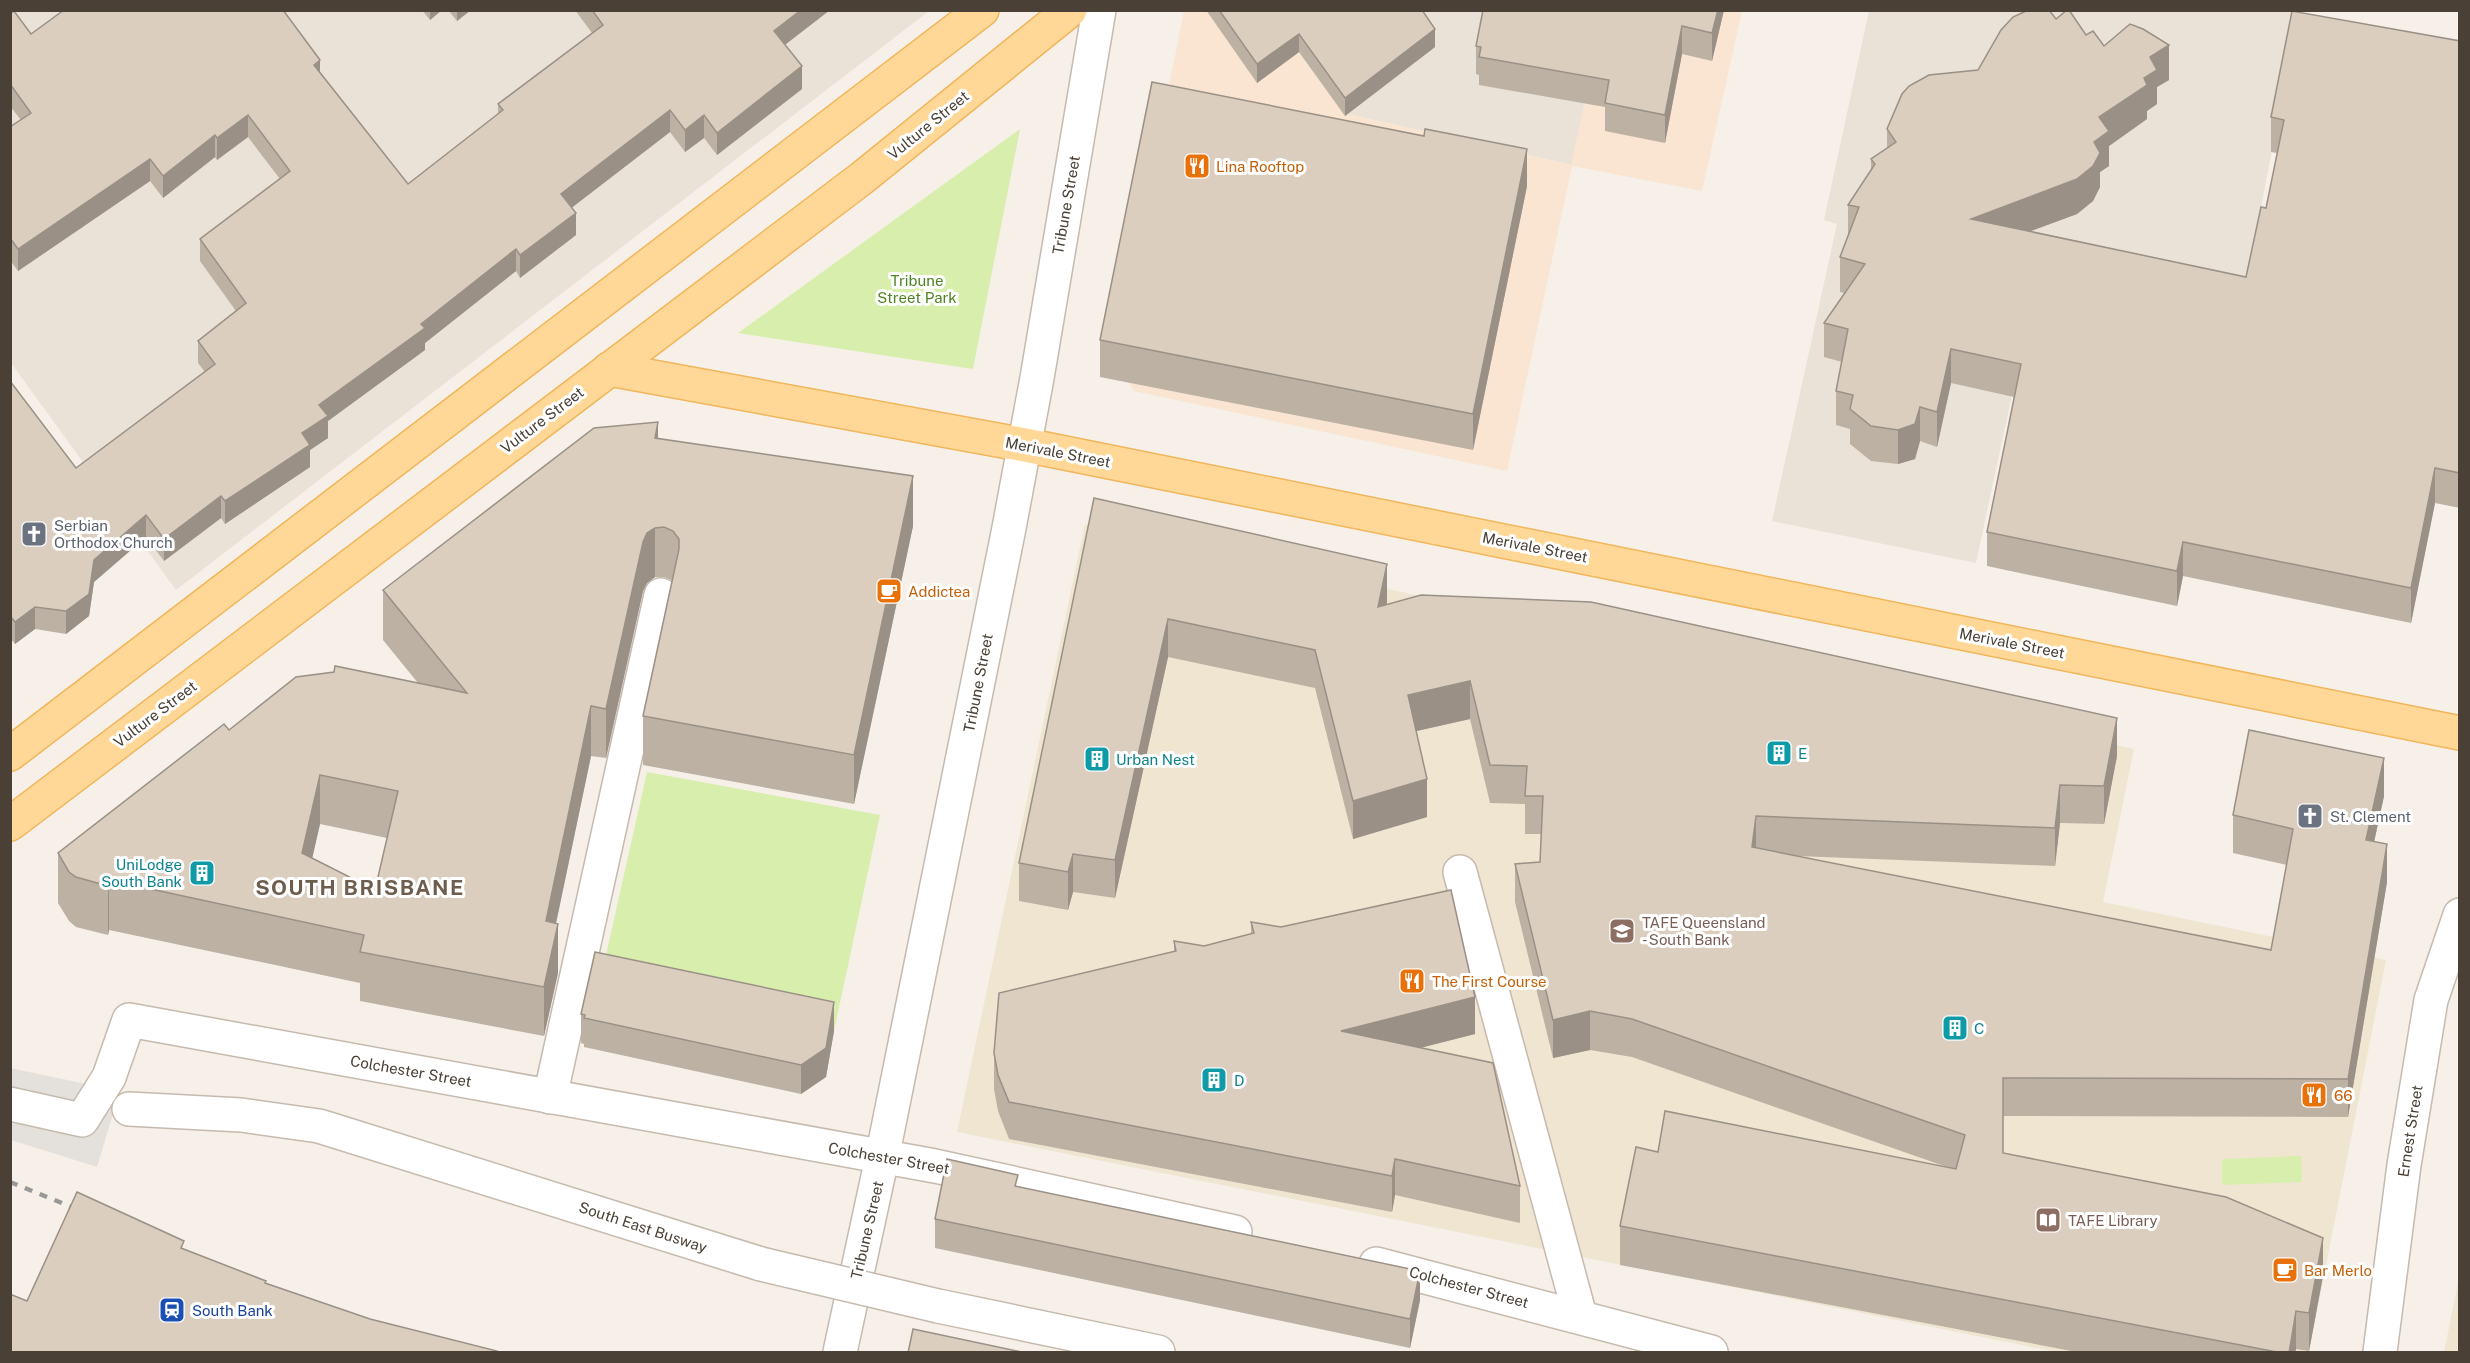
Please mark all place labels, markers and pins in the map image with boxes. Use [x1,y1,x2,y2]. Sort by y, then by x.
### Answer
restaurant icon: Lina Rooftop [1182,151,1212,181]
place label: Lina Rooftop [1216,158,1304,175]
place label: Serbian Orthodox Church [54,517,173,551]
church icon: Serbian Orthodox Church [19,519,49,549]
cafe icon: Addictea [874,576,904,606]
place label: Addictea [908,583,970,600]
building icon: E [1764,738,1794,768]
building icon: Urban Nest [1082,744,1112,774]
place label: E [1798,745,1807,762]
place label: Urban Nest [1116,751,1195,768]
church icon: St. Clement [2295,801,2325,831]
place label: St. Clement [2330,808,2411,825]
place label: UniLodge South Bank [101,856,182,890]
building icon: UniLodge South Bank [187,858,217,888]
place label: TAFE Queensland - South Bank [1642,914,1766,948]
school or university icon: TAFE Queensland - South Bank [1607,916,1637,946]
restaurant icon: The First Course [1397,966,1427,996]
place label: The First Course [1432,973,1547,990]
building icon: C [1940,1013,1970,1043]
place label: C [1974,1020,1984,1037]
building icon: D [1199,1065,1229,1095]
place label: D [1234,1072,1244,1089]
restaurant icon: 66 [2299,1080,2329,1110]
place label: 66 [2334,1087,2353,1104]
library icon: TAFE Library [2033,1205,2063,1235]
place label: TAFE Library [2068,1212,2158,1229]
cafe icon: Bar Merlo [2270,1255,2300,1285]
place label: Bar Merlo [2304,1262,2372,1279]
station icon: South Bank [157,1295,187,1325]
place label: South Bank [192,1302,273,1319]

